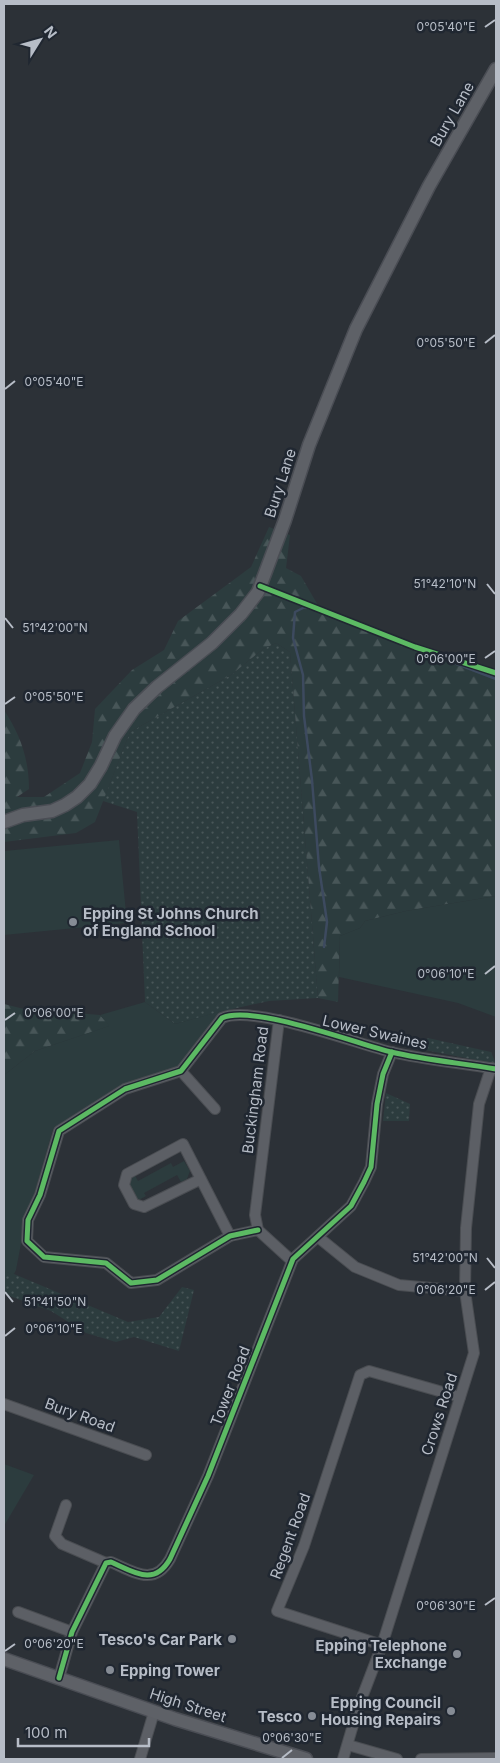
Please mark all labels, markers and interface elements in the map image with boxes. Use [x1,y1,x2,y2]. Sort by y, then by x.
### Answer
north arrow [15,15,65,65]
text: 0°05'40"E [417,19,475,34]
text: N [41,22,61,41]
street label: Bury Lane [426,78,478,150]
text: 0°05'50"E [416,335,476,350]
text: 0°05'40"E [25,374,83,389]
street label: Bury Lane [260,446,300,520]
text: 51°42'10"N [414,576,476,591]
text: 51°42'00"N [22,620,88,635]
text: 0°06'00"E [416,651,476,666]
text: 0°05'50"E [24,689,84,704]
place label: Epping St Johns Church of England School [83,904,259,940]
marker: Epping St Johns Church of England School [67,916,79,928]
text: 0°06'10"E [418,966,474,981]
text: 0°06'00"E [24,1005,84,1020]
street label: Lower Swaines [321,1011,429,1053]
street label: Buckingham Road [238,1025,272,1155]
text: 51°42'00"N [412,1250,478,1265]
text: 0°06'20"E [416,1282,476,1297]
text: 51°41'50"N [24,1294,86,1309]
text: 0°06'10"E [26,1321,82,1336]
street label: Tower Road [206,1343,254,1429]
street label: Crows Road [417,1370,461,1458]
street label: Bury Road [42,1394,118,1436]
street label: Regent Road [266,1490,314,1582]
text: 0°06'30"E [416,1598,476,1613]
place label: Tesco's Car Park [98,1630,222,1649]
marker: Tesco's Car Park [226,1633,238,1645]
text: 0°06'20"E [24,1636,84,1651]
place label: Epping Telephone Exchange [316,1636,447,1672]
marker: Epping Telephone Exchange [451,1648,463,1660]
place label: Epping Tower [120,1661,220,1680]
marker: Epping Tower [104,1664,116,1676]
street label: High Street [147,1684,229,1726]
place label: Epping Council Housing Repairs [321,1693,441,1729]
marker: Epping Council Housing Repairs [445,1705,457,1717]
place label: Tesco [258,1707,302,1726]
marker: Tesco [306,1710,318,1722]
scale bar [18,1716,149,1748]
text: 100 m [25,1723,67,1742]
text: 0°06'30"E [262,1730,322,1745]

